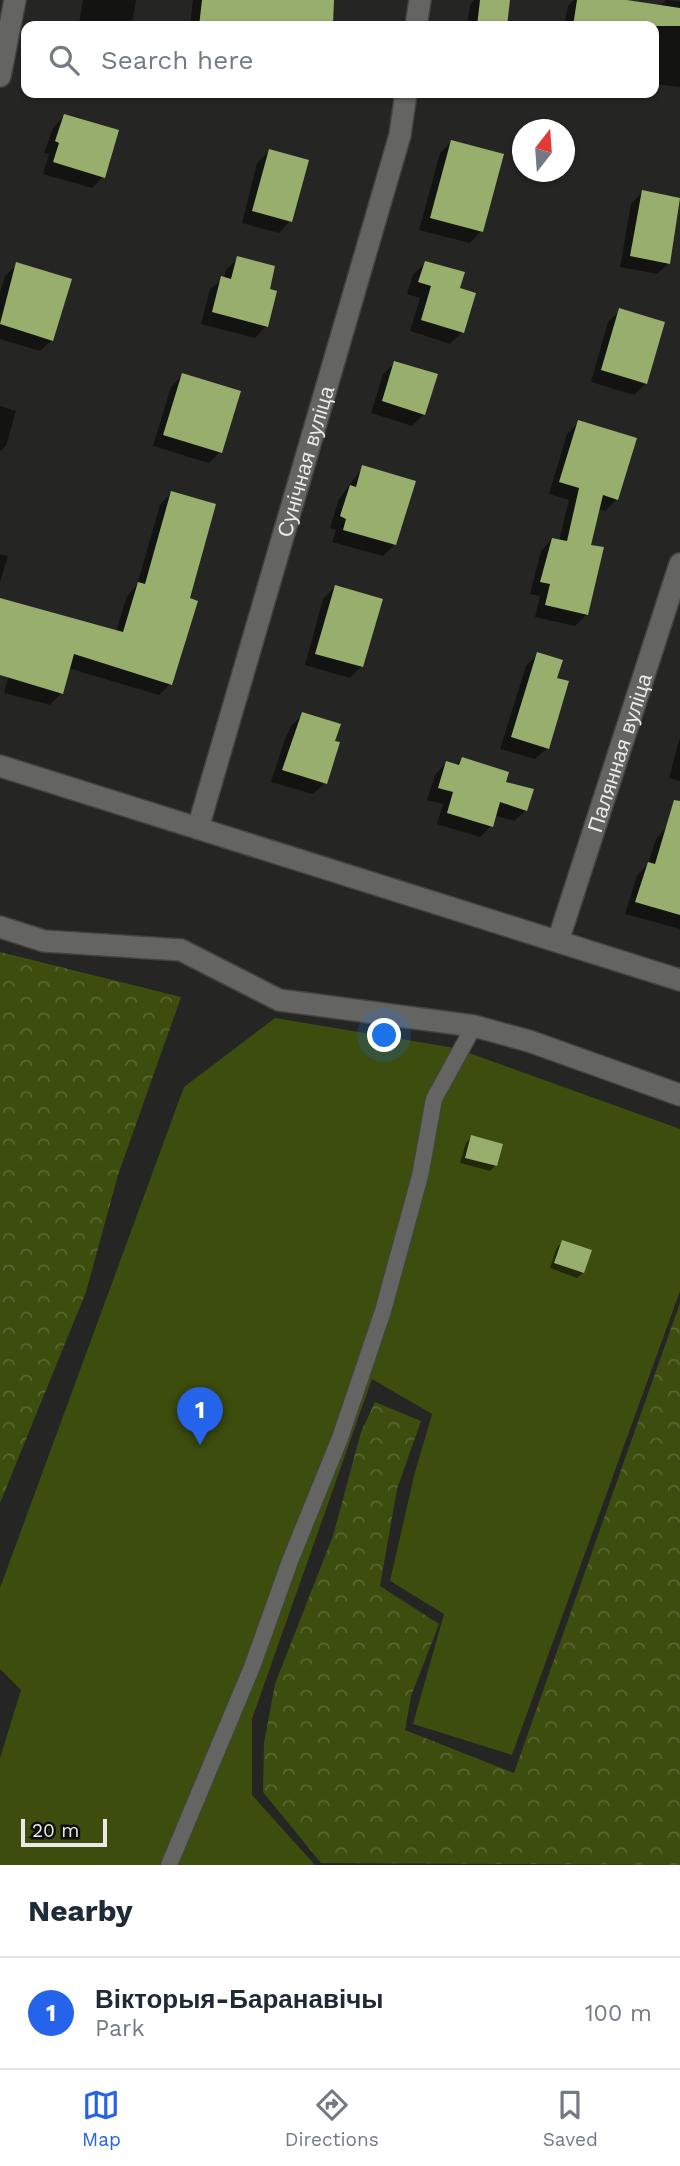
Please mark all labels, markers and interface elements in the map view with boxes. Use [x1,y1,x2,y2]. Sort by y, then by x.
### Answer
search box [21,21,659,98]
icon: search [45,41,83,79]
text: Search here [101,45,253,75]
north arrow [512,119,575,182]
street label: Сунічная вуліца [271,383,339,540]
street label: Палянная вуліца [582,670,656,835]
your location [367,1018,401,1052]
pin: 1 [177,1387,223,1445]
scale bar [21,1816,107,1848]
text: 20 m [32,1819,79,1842]
text: Nearby [28,1893,133,1928]
text: Вікторыя-Баранавічы [95,1984,383,2014]
text: 1 [46,2000,56,2027]
text: 100 m [585,2000,652,2027]
text: Park [95,2015,144,2042]
tab: Map [82,2086,121,2151]
tab: Directions [285,2086,379,2151]
tab: Saved [543,2086,598,2151]

